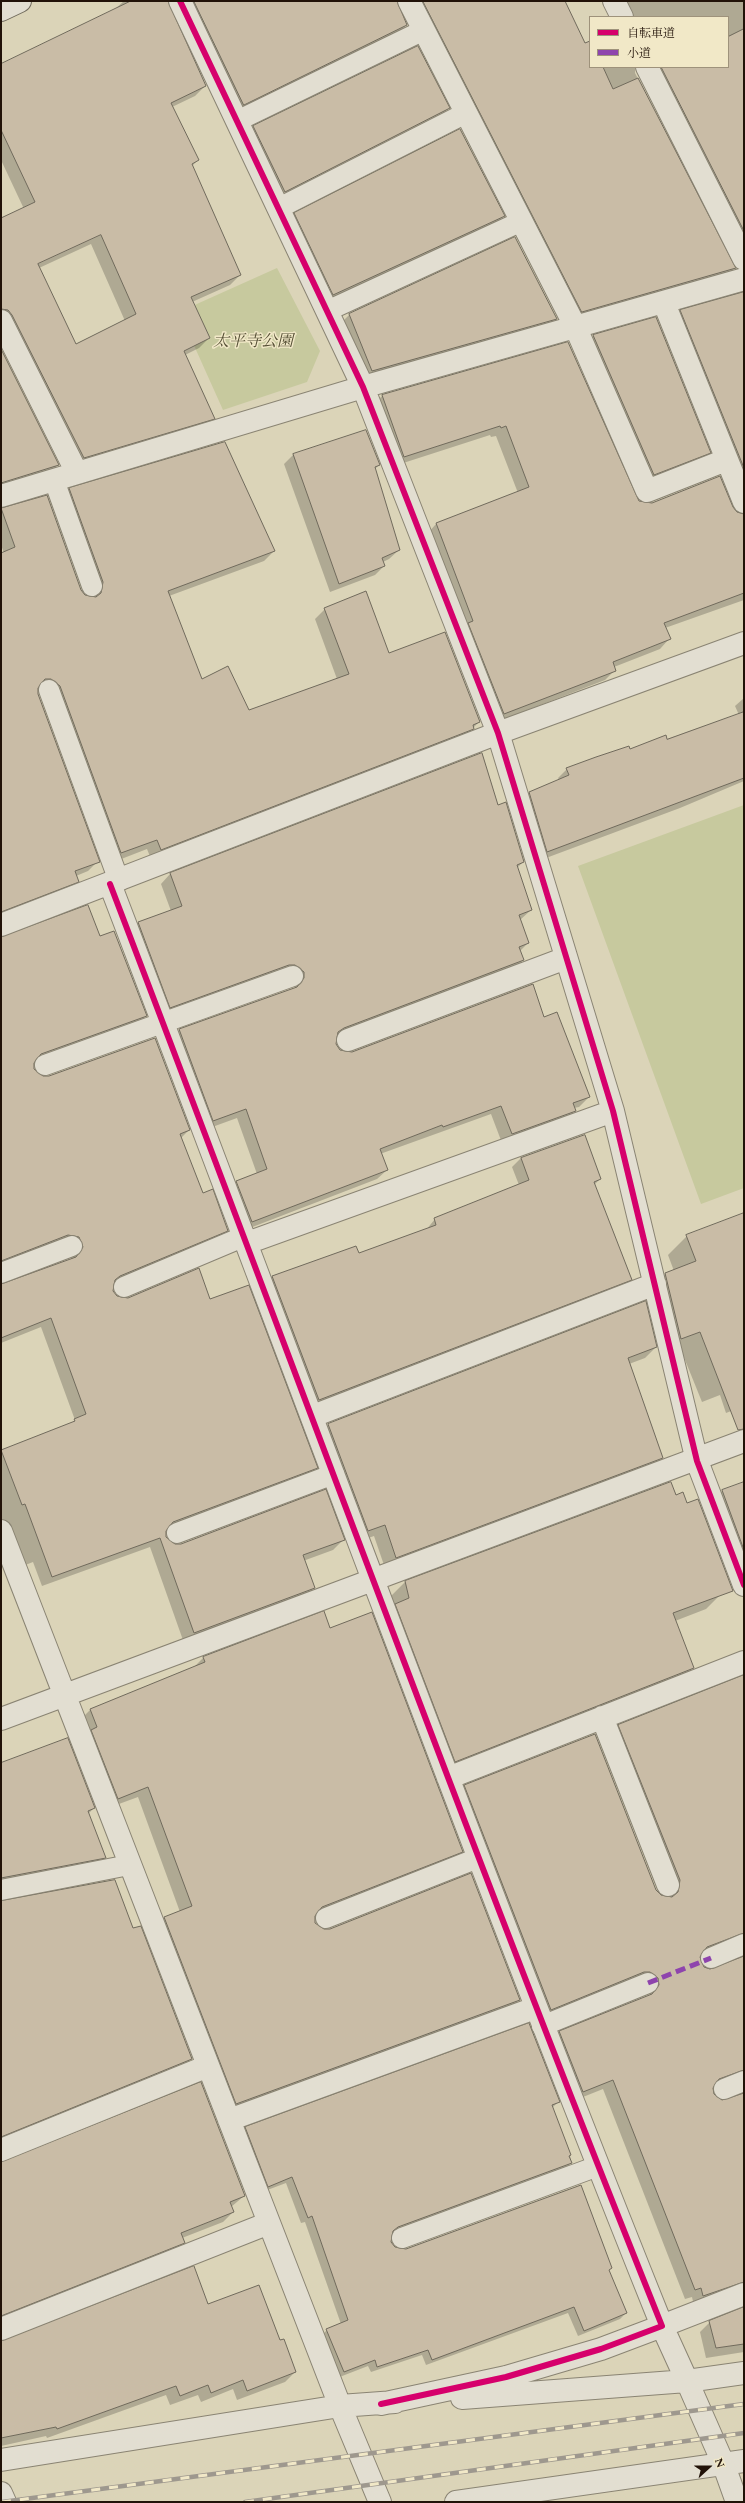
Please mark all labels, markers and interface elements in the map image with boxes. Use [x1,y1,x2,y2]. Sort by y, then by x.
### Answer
legend [589,16,729,68]
text: 自転車道 [627,25,675,41]
text: 小道 [627,45,651,61]
park label: 太平寺公園 [213,332,293,352]
north arrow [689,2447,729,2487]
text: N [712,2456,728,2469]

